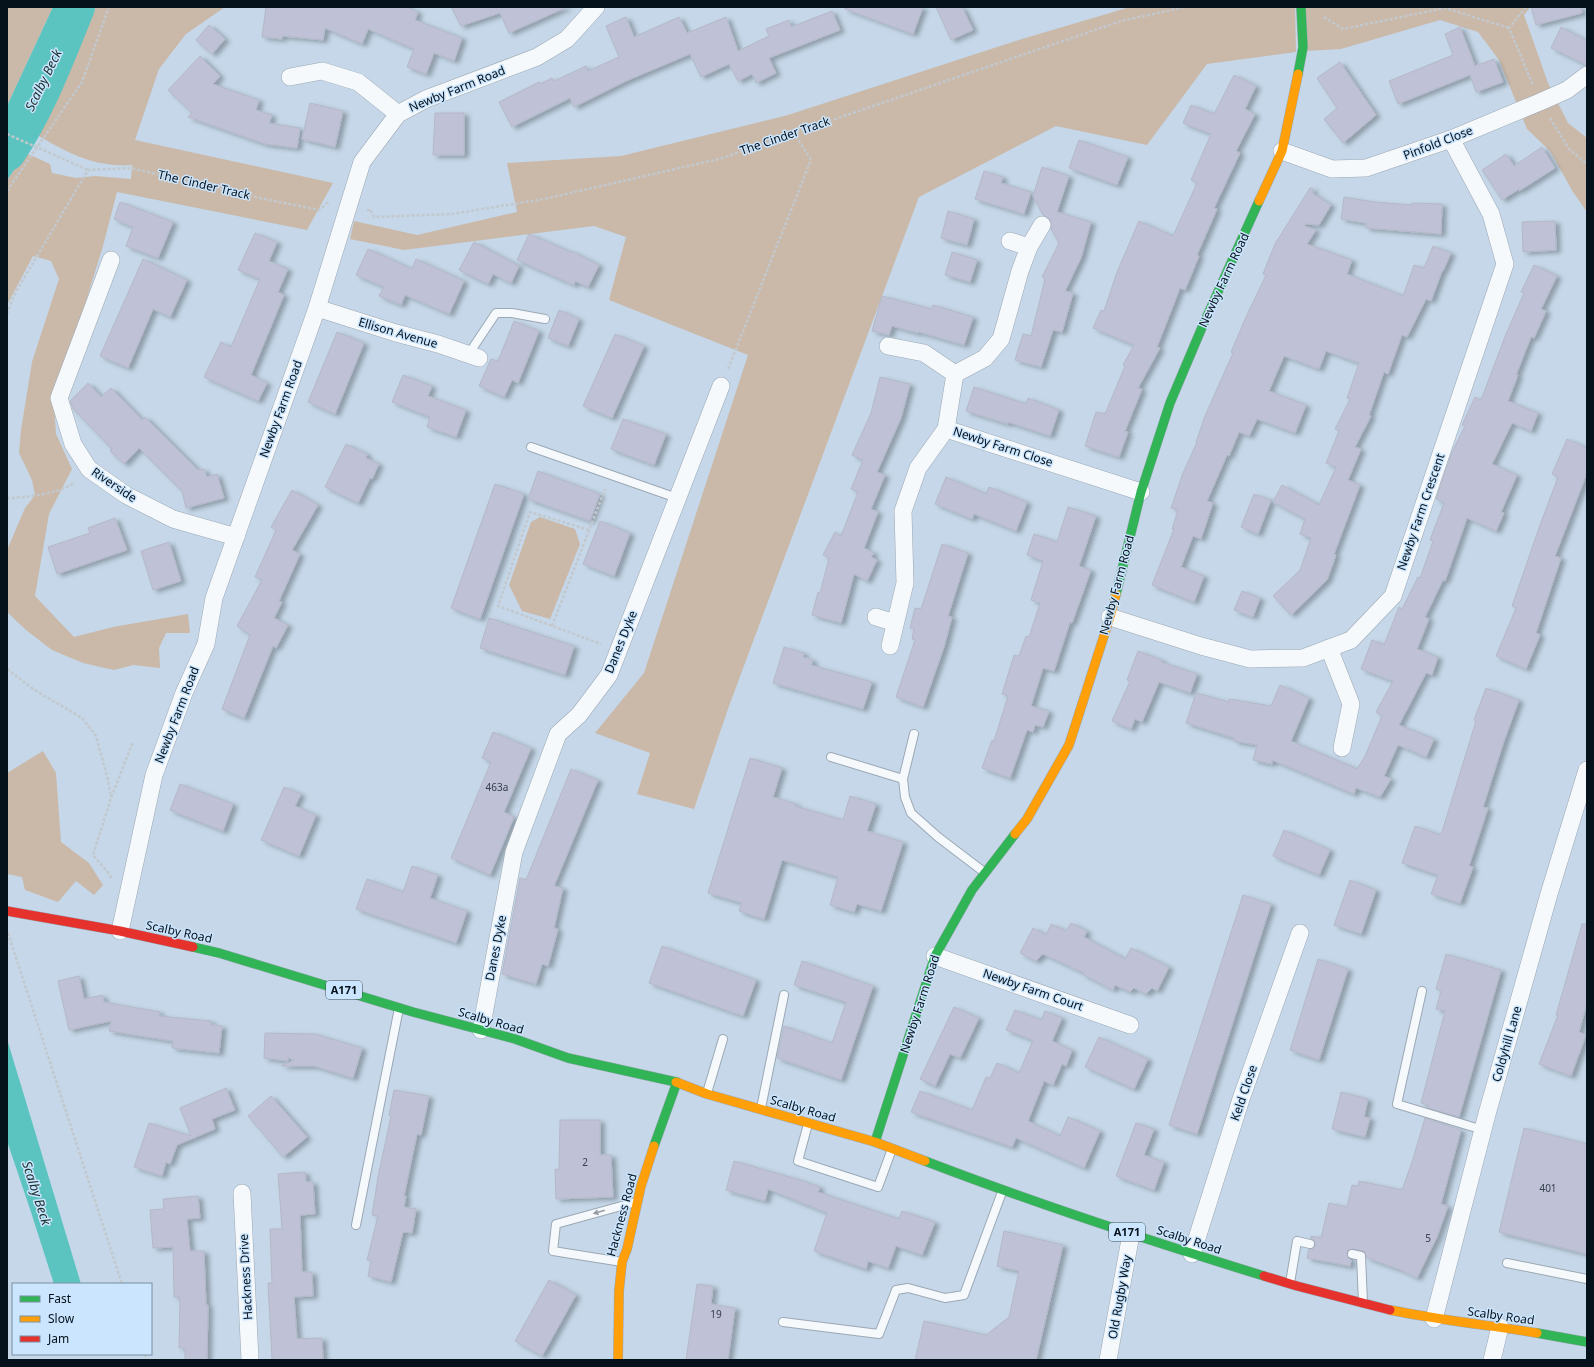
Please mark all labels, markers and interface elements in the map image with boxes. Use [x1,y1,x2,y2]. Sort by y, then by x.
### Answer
water label: Scalby Beck [20,46,66,114]
street label: Newby Farm Road [406,61,508,116]
street label: The Cinder Track [738,112,833,159]
street label: Pinfold Close [1401,121,1475,164]
street label: The Cinder Track [156,166,252,203]
street label: Newby Farm Road [1194,230,1253,330]
street label: Ellison Avenue [357,313,440,352]
street label: Newby Farm Road [255,358,306,460]
street label: Newby Farm Close [951,422,1056,471]
street label: Newby Farm Crescent [1392,450,1449,573]
street label: Riverside [88,463,141,506]
street label: Newby Farm Road [1095,533,1138,637]
street label: Danes Dyke [600,608,641,676]
street label: Newby Farm Road [150,664,203,766]
house number: 463a [486,780,508,794]
street label: Danes Dyke [481,913,510,982]
street label: Scalby Road [144,916,214,947]
street label: Newby Farm Road [896,952,943,1055]
street label: Newby Farm Court [981,964,1086,1015]
road number: A171 [326,981,362,999]
street label: Scalby Road [456,1003,526,1038]
street label: Coldyhill Lane [1488,1004,1526,1084]
street label: Keld Close [1226,1062,1261,1123]
street label: Scalby Road [768,1091,838,1126]
house number: 2 [582,1155,588,1169]
water label: Scalby Beck [18,1159,56,1228]
street label: Hackness Road [602,1171,641,1258]
house number: 401 [1539,1181,1557,1195]
one-way arrow [593,1209,605,1215]
street label: Scalby Road [1154,1221,1224,1258]
road number: A171 [1109,1223,1145,1241]
house number: 5 [1425,1231,1431,1245]
street label: Hackness Drive [235,1233,256,1321]
street label: Old Rugby Way [1104,1253,1135,1340]
legend [12,1283,152,1355]
text: Fast [48,1290,72,1307]
street label: Scalby Road [1467,1302,1536,1329]
house number: 19 [710,1307,722,1321]
text: Slow [48,1310,75,1327]
text: Jam [47,1330,69,1347]

